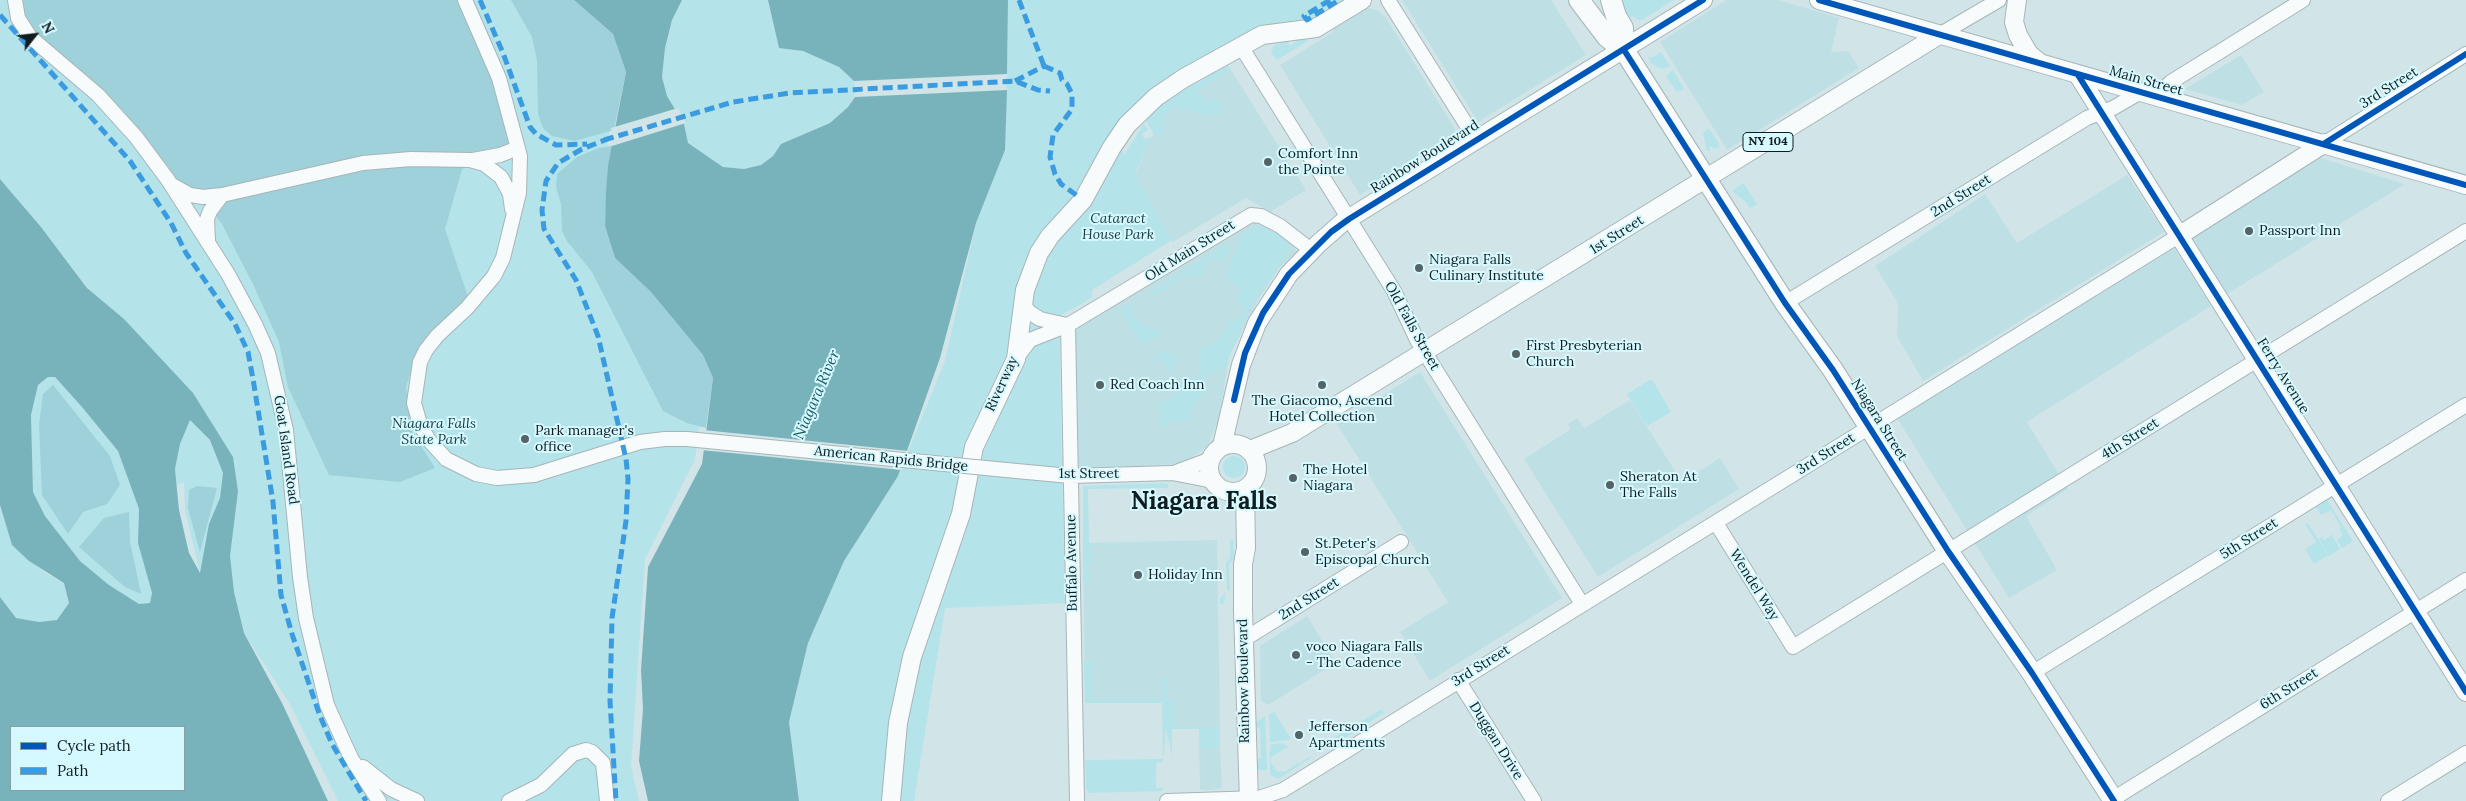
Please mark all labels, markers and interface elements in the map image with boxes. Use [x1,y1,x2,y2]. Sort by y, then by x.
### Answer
north arrow [10,10,60,60]
text: N [38,19,59,37]
street label: Main Street [2107,62,2185,100]
street label: 3rd Street [2357,64,2421,112]
street label: Rainbow Boulevard [1368,117,1482,197]
road number: NY 104 [1743,132,1793,152]
place label: Comfort Inn the Pointe [1278,146,1358,178]
marker: Comfort Inn the Pointe [1262,156,1274,168]
street label: 2nd Street [1928,171,1994,221]
park label: Cataract House Park [1082,211,1154,243]
street label: 1st Street [1587,212,1647,258]
street label: Old Main Street [1142,217,1238,285]
place label: Passport Inn [2259,223,2341,239]
marker: Passport Inn [2243,225,2255,237]
place label: Niagara Falls Culinary Institute [1429,252,1544,284]
marker: Niagara Falls Culinary Institute [1413,262,1425,274]
street label: Old Falls Street [1381,279,1443,373]
street label: Ferry Avenue [2253,335,2313,417]
place label: First Presbyterian Church [1526,338,1642,371]
water label: Niagara River [790,348,844,442]
marker: First Presbyterian Church [1510,348,1522,360]
street label: Riverway [982,354,1022,414]
street label: Niagara Street [1847,376,1911,464]
place label: Red Coach Inn [1110,377,1205,393]
marker: Red Coach Inn [1094,379,1106,391]
marker: The Giacomo, Ascend Hotel Collection [1316,379,1328,391]
place label: The Giacomo, Ascend Hotel Collection [1251,393,1393,426]
street label: Goat Island Road [270,394,302,506]
street label: 4th Street [2098,415,2162,463]
park label: Niagara Falls State Park [392,416,476,448]
place label: Park manager's office [535,423,634,456]
street label: 3rd Street [1794,430,1858,478]
marker: Park manager's office [519,433,531,445]
street label: American Rapids Bridge [813,443,969,475]
place label: The Hotel Niagara [1303,462,1367,494]
street label: 1st Street [1059,466,1119,482]
place label: Sheraton At The Falls [1620,469,1697,502]
marker: The Hotel Niagara [1287,472,1299,484]
marker: Sheraton At The Falls [1604,479,1616,491]
district label: Niagara Falls [1131,488,1277,516]
street label: Buffalo Avenue [1063,514,1081,612]
street label: 5th Street [2217,515,2281,563]
place label: St.Peter's Episcopal Church [1315,536,1429,568]
marker: St.Peter's Episcopal Church [1299,546,1311,558]
street label: Wendel Way [1725,546,1783,624]
place label: Holiday Inn [1148,567,1223,583]
marker: Holiday Inn [1132,569,1144,581]
street label: 2nd Street [1276,574,1342,624]
street label: Rainbow Boulevard [1235,619,1253,743]
place label: voco Niagara Falls - The Cadence [1306,639,1423,672]
street label: 3rd Street [1449,642,1513,690]
marker: voco Niagara Falls - The Cadence [1290,649,1302,661]
street label: 6th Street [2257,665,2321,713]
street label: Duggan Drive [1465,699,1527,783]
place label: Jefferson Apartments [1309,719,1385,752]
legend [10,726,185,791]
marker: Jefferson Apartments [1293,729,1305,741]
text: Cycle path [57,736,131,755]
text: Path [57,761,88,780]

